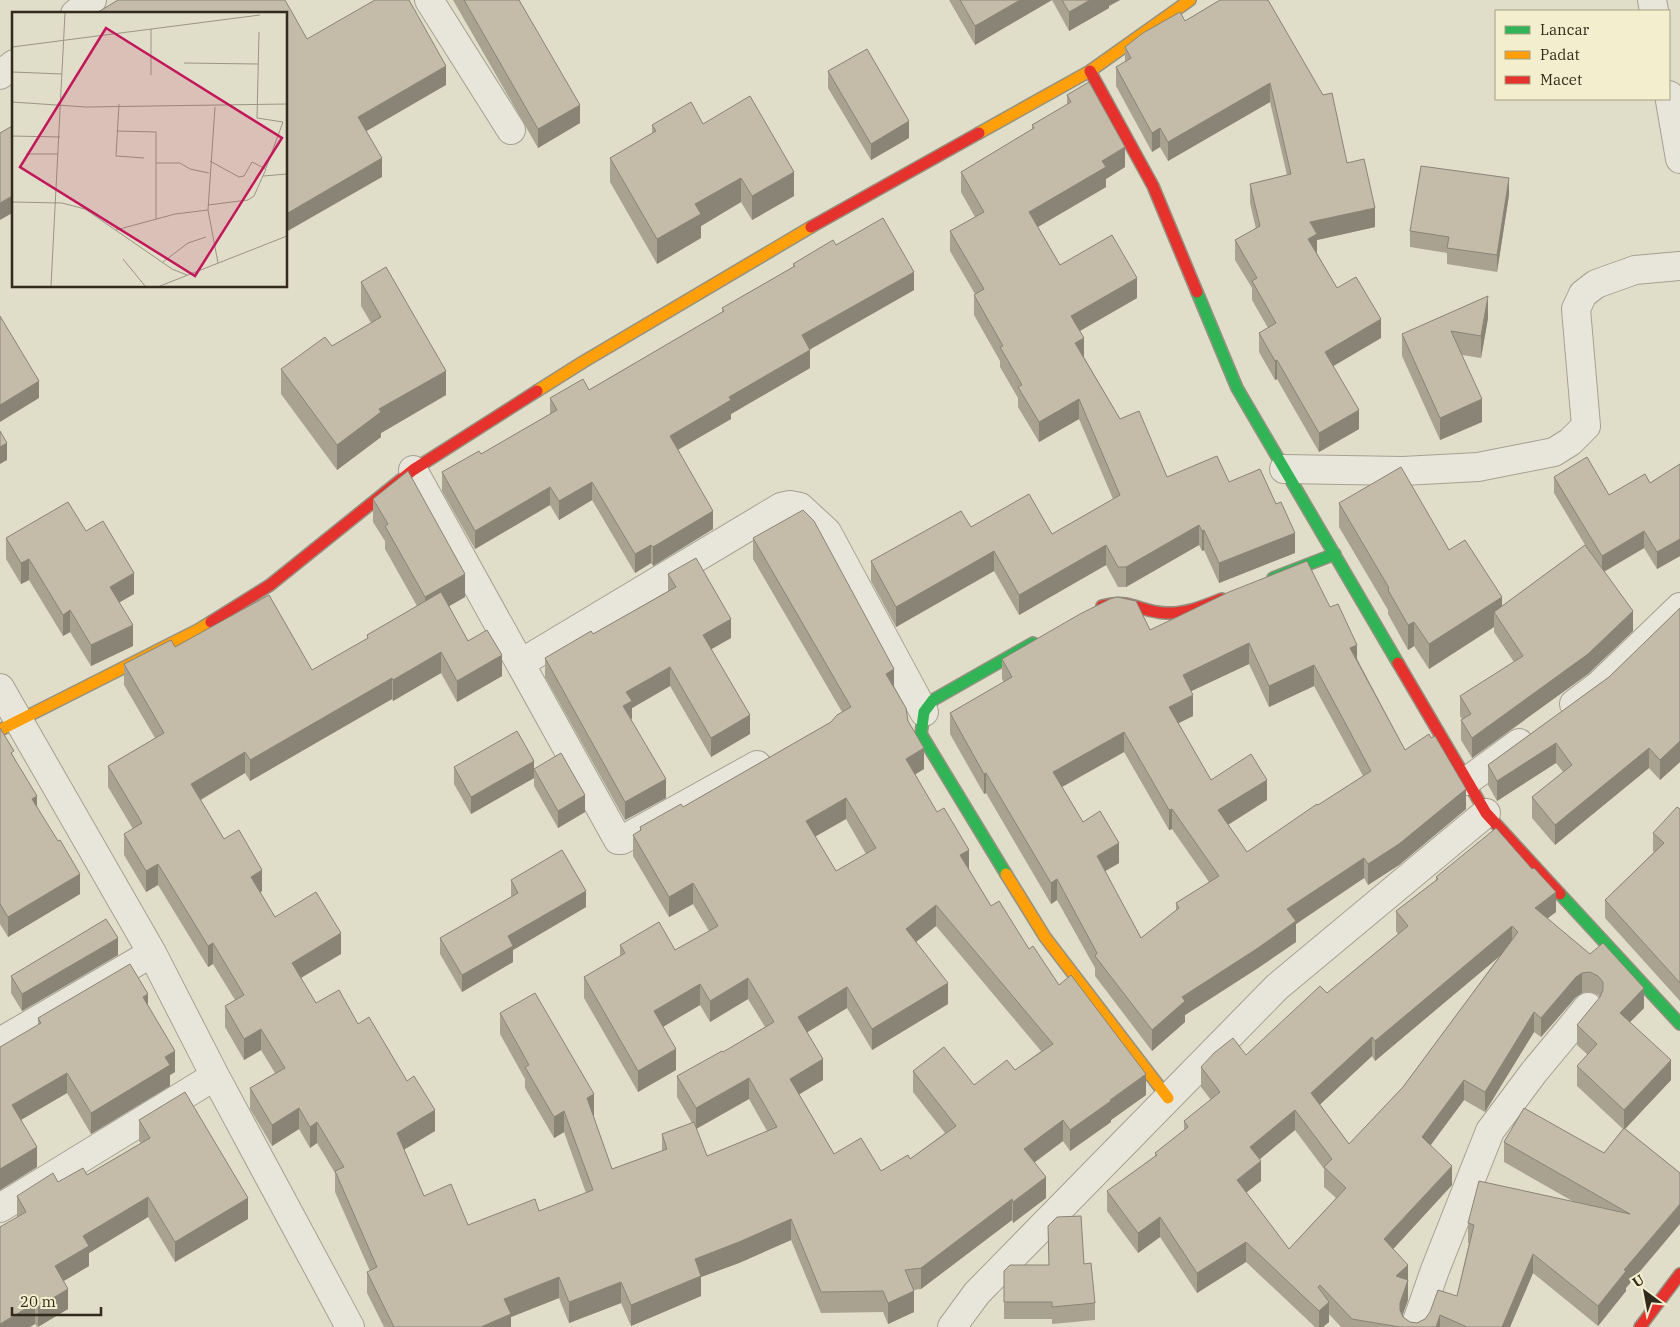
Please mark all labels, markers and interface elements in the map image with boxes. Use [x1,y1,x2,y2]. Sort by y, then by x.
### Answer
legend [1495,10,1670,100]
inset map [12,12,288,288]
text: Lancar [1540,20,1590,39]
text: Padat [1540,45,1580,64]
text: Macet [1540,70,1582,89]
north arrow [1620,1267,1670,1317]
text: U [1629,1270,1648,1291]
scale bar [12,1284,101,1316]
text: 20 m [20,1292,56,1311]

